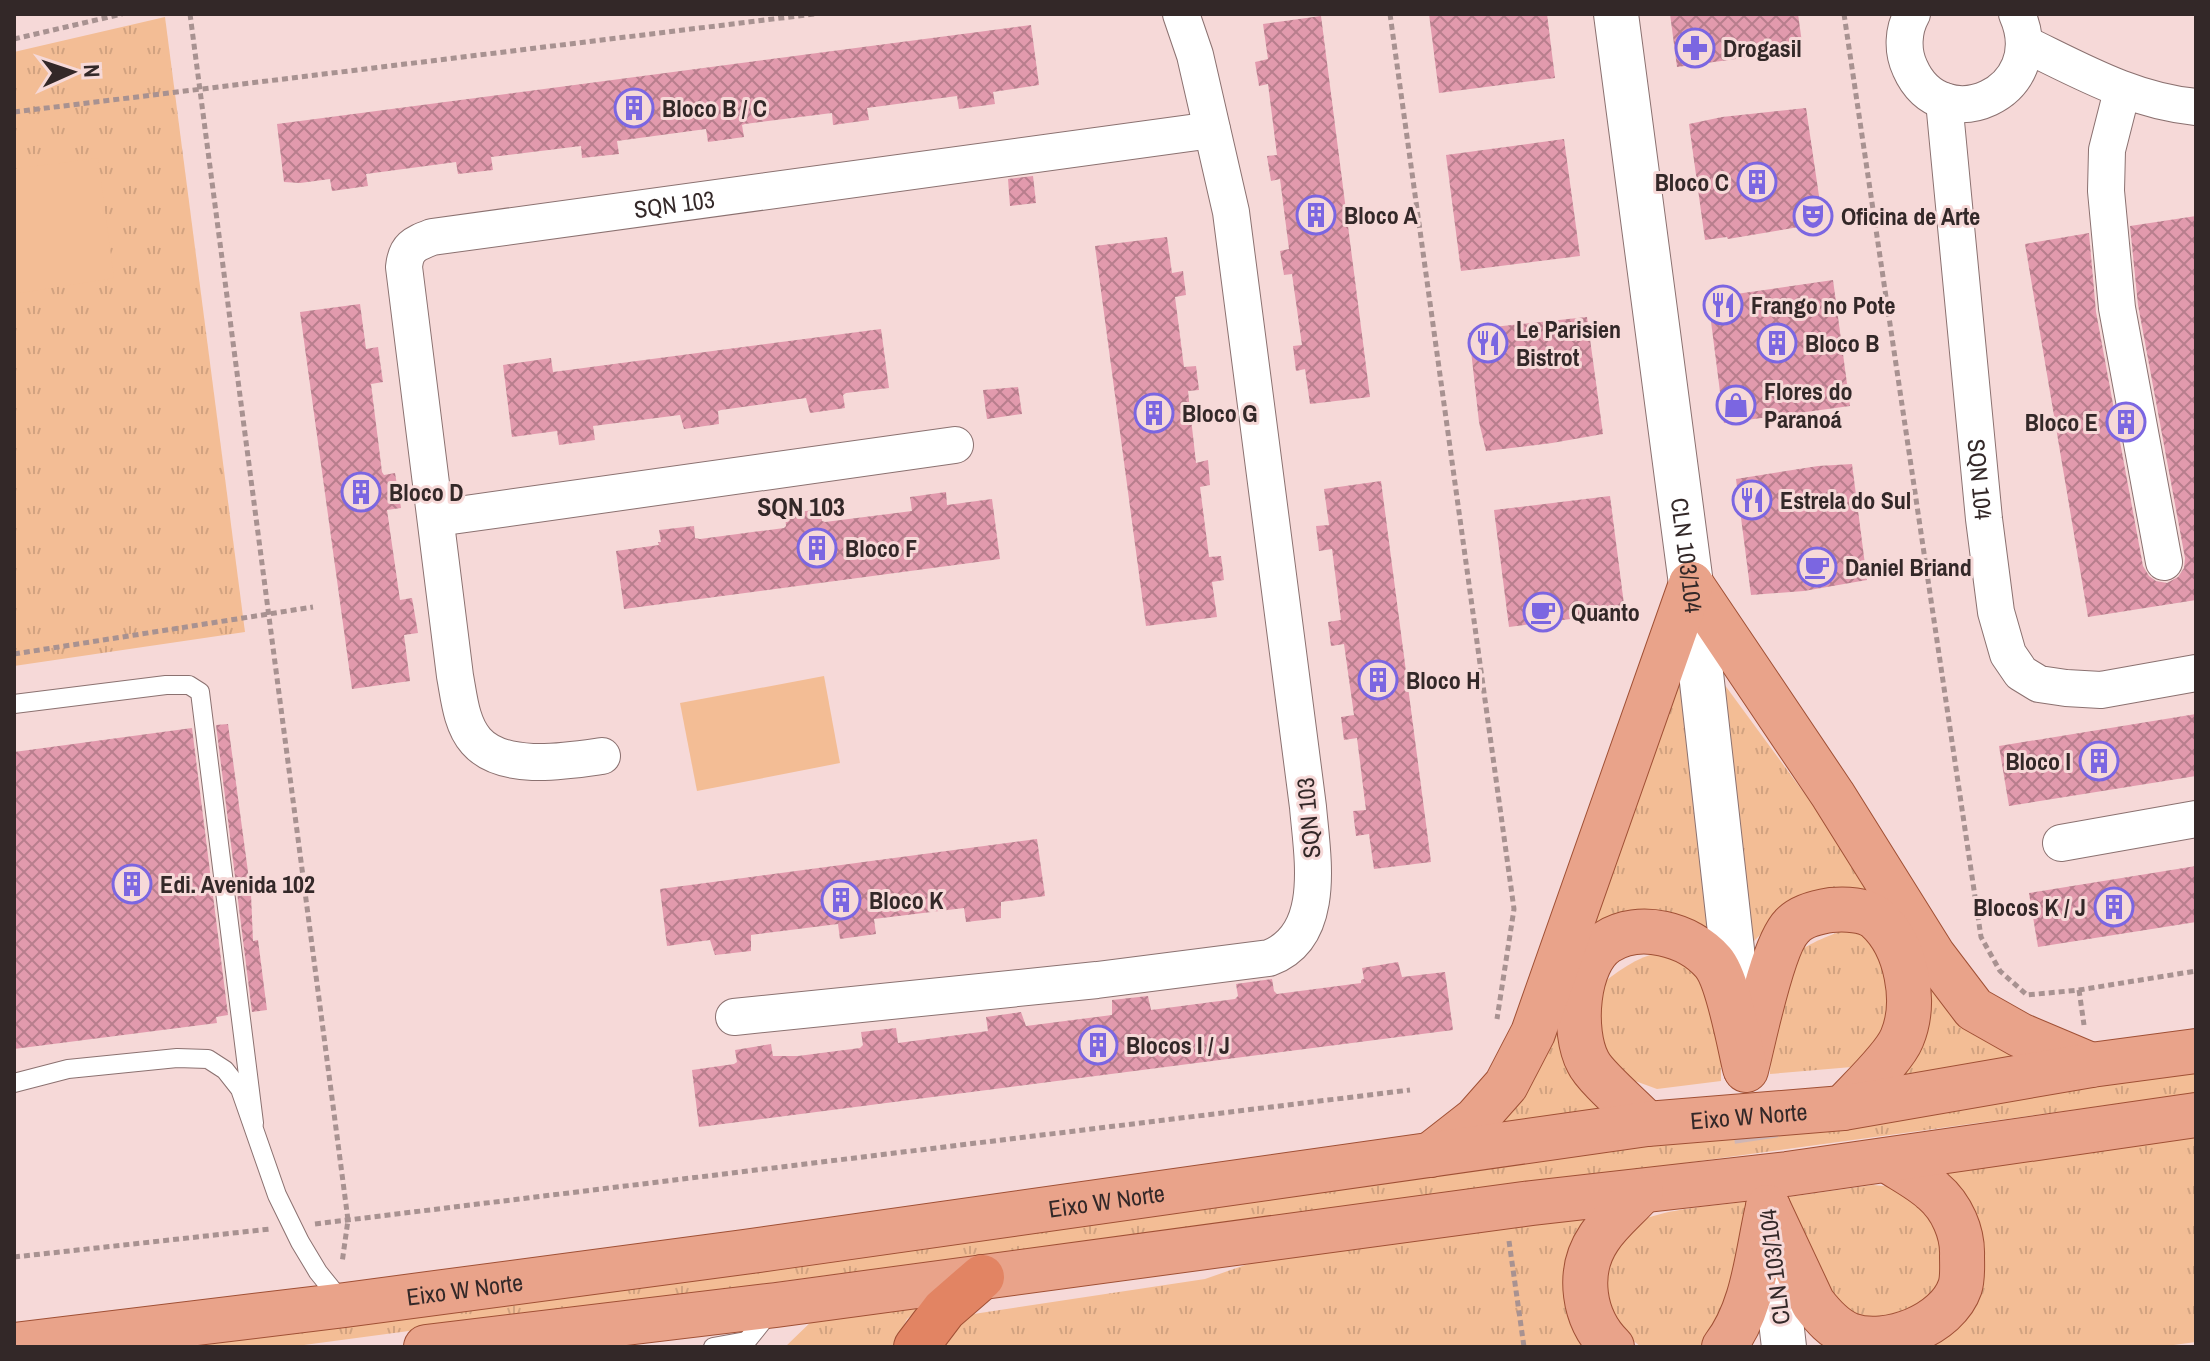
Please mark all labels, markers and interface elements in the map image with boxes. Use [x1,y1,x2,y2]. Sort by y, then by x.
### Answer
pharmacy icon: Drogasil [1674,27,1716,69]
north arrow [32,32,112,112]
place label: Drogasil [1723,32,1802,64]
text: N [77,64,107,78]
building icon: Bloco B / C [613,87,655,129]
place label: Bloco B / C [662,92,767,124]
building icon: Bloco C [1736,161,1778,203]
place label: Bloco C [1655,166,1729,198]
street label: SQN 103 [632,182,717,225]
building icon: Bloco A [1295,194,1337,236]
theatre icon: Oficina de Arte [1792,195,1834,237]
place label: Bloco A [1344,199,1418,231]
place label: Oficina de Arte [1841,200,1980,232]
restaurant icon: Frango no Pote [1702,284,1744,326]
place label: Frango no Pote [1751,289,1895,321]
place label: Le Parisien Bistrot [1516,313,1621,373]
restaurant icon: Le Parisien Bistrot [1467,322,1509,364]
building icon: Bloco B [1756,322,1798,364]
place label: Bloco B [1805,327,1879,359]
place label: Flores do Paranoá [1764,375,1853,435]
shop icon: Flores do Paranoá [1715,384,1757,426]
building icon: Bloco G [1133,392,1175,434]
place label: Bloco G [1182,397,1257,429]
building icon: Bloco E [2105,401,2147,443]
place label: Bloco E [2025,406,2098,438]
street label: SQN 104 [1960,437,2000,521]
building icon: Bloco D [340,471,382,513]
place label: Bloco D [389,476,463,508]
restaurant icon: Estrela do Sul [1731,479,1773,521]
place label: Estrela do Sul [1780,484,1911,516]
district label: SQN 103 [757,489,845,524]
street label: CLN 103/104 [1664,496,1710,615]
building icon: Bloco F [796,527,838,569]
place label: Bloco F [845,532,917,564]
cafe icon: Daniel Briand [1796,546,1838,588]
place label: Daniel Briand [1845,551,1972,583]
cafe icon: Quanto [1522,591,1564,633]
place label: Quanto [1571,596,1640,628]
building icon: Bloco H [1357,659,1399,701]
place label: Bloco H [1406,664,1480,696]
building icon: Bloco I [2078,740,2120,782]
place label: Bloco I [2005,745,2071,777]
street label: SQN 103 [1289,776,1327,860]
building icon: Edi. Avenida 102 [111,863,153,905]
place label: Edi. Avenida 102 [160,868,315,900]
building icon: Bloco K [820,879,862,921]
place label: Bloco K [869,884,944,916]
building icon: Blocos K / J [2093,886,2135,928]
place label: Blocos K / J [1973,891,2086,923]
building icon: Blocos I / J [1077,1024,1119,1066]
place label: Blocos I / J [1126,1029,1230,1061]
street label: Eixo W Norte [1689,1095,1808,1136]
street label: Eixo W Norte [1046,1177,1167,1225]
street label: CLN 103/104 [1751,1207,1797,1327]
street label: Eixo W Norte [404,1266,525,1313]

